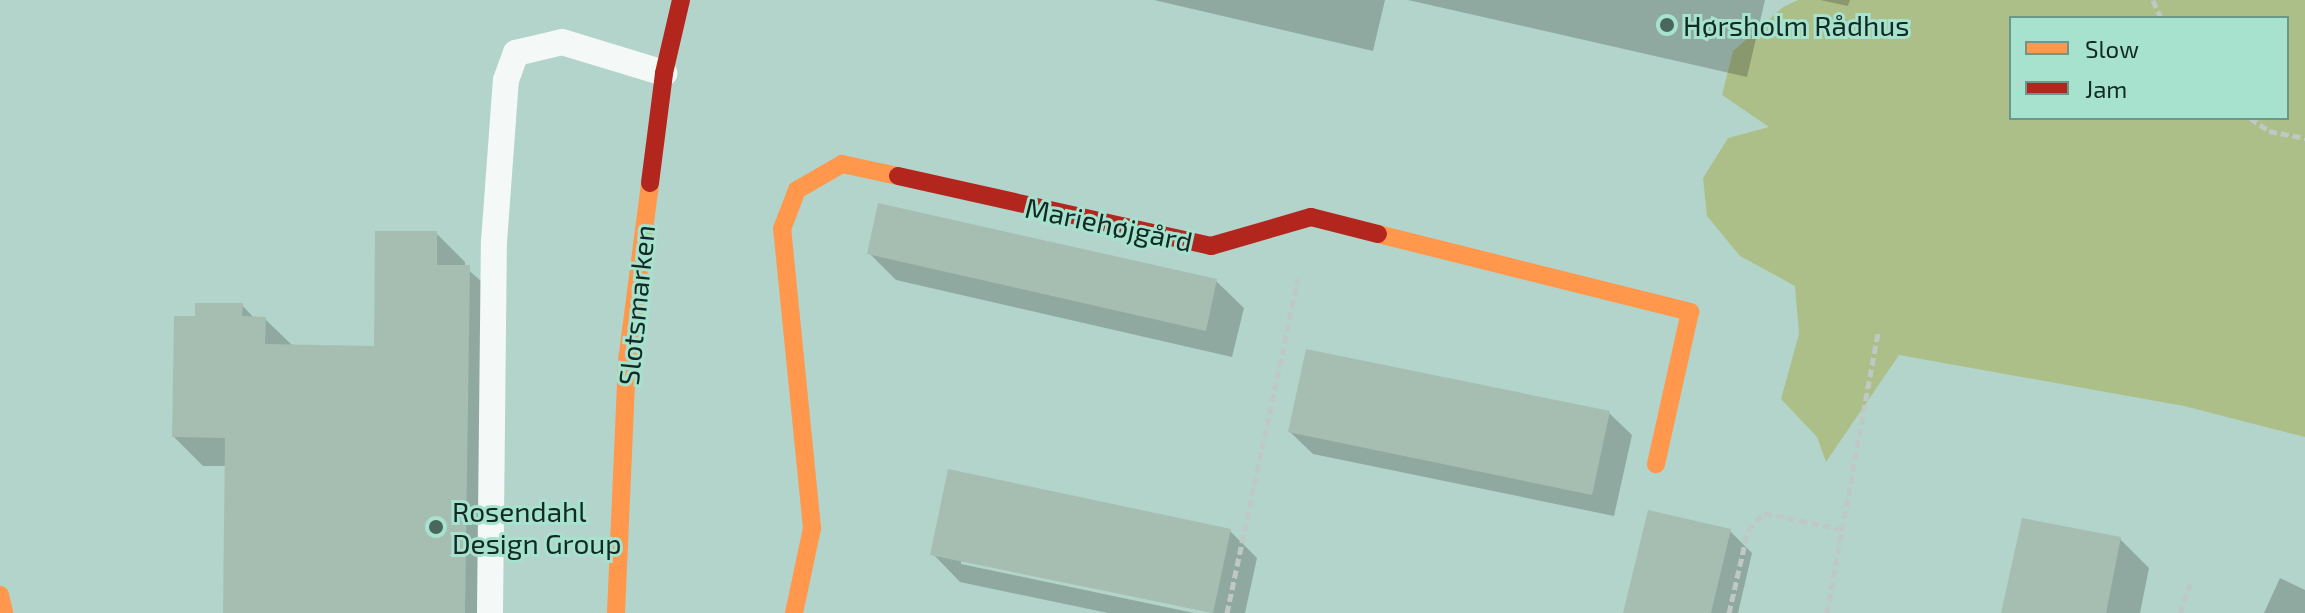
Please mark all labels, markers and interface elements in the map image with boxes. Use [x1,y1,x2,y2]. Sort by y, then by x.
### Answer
place label: Hørsholm Rådhus [1683,8,1909,42]
marker: Hørsholm Rådhus [1658,16,1676,34]
legend [2009,16,2289,120]
text: Slow [2085,34,2139,63]
text: Jam [2085,74,2127,103]
street label: Mariehøjgård [1022,190,1196,258]
street label: Slotsmarken [611,223,661,387]
place label: Rosendahl Design Group [452,494,621,560]
marker: Rosendahl Design Group [427,518,445,536]

